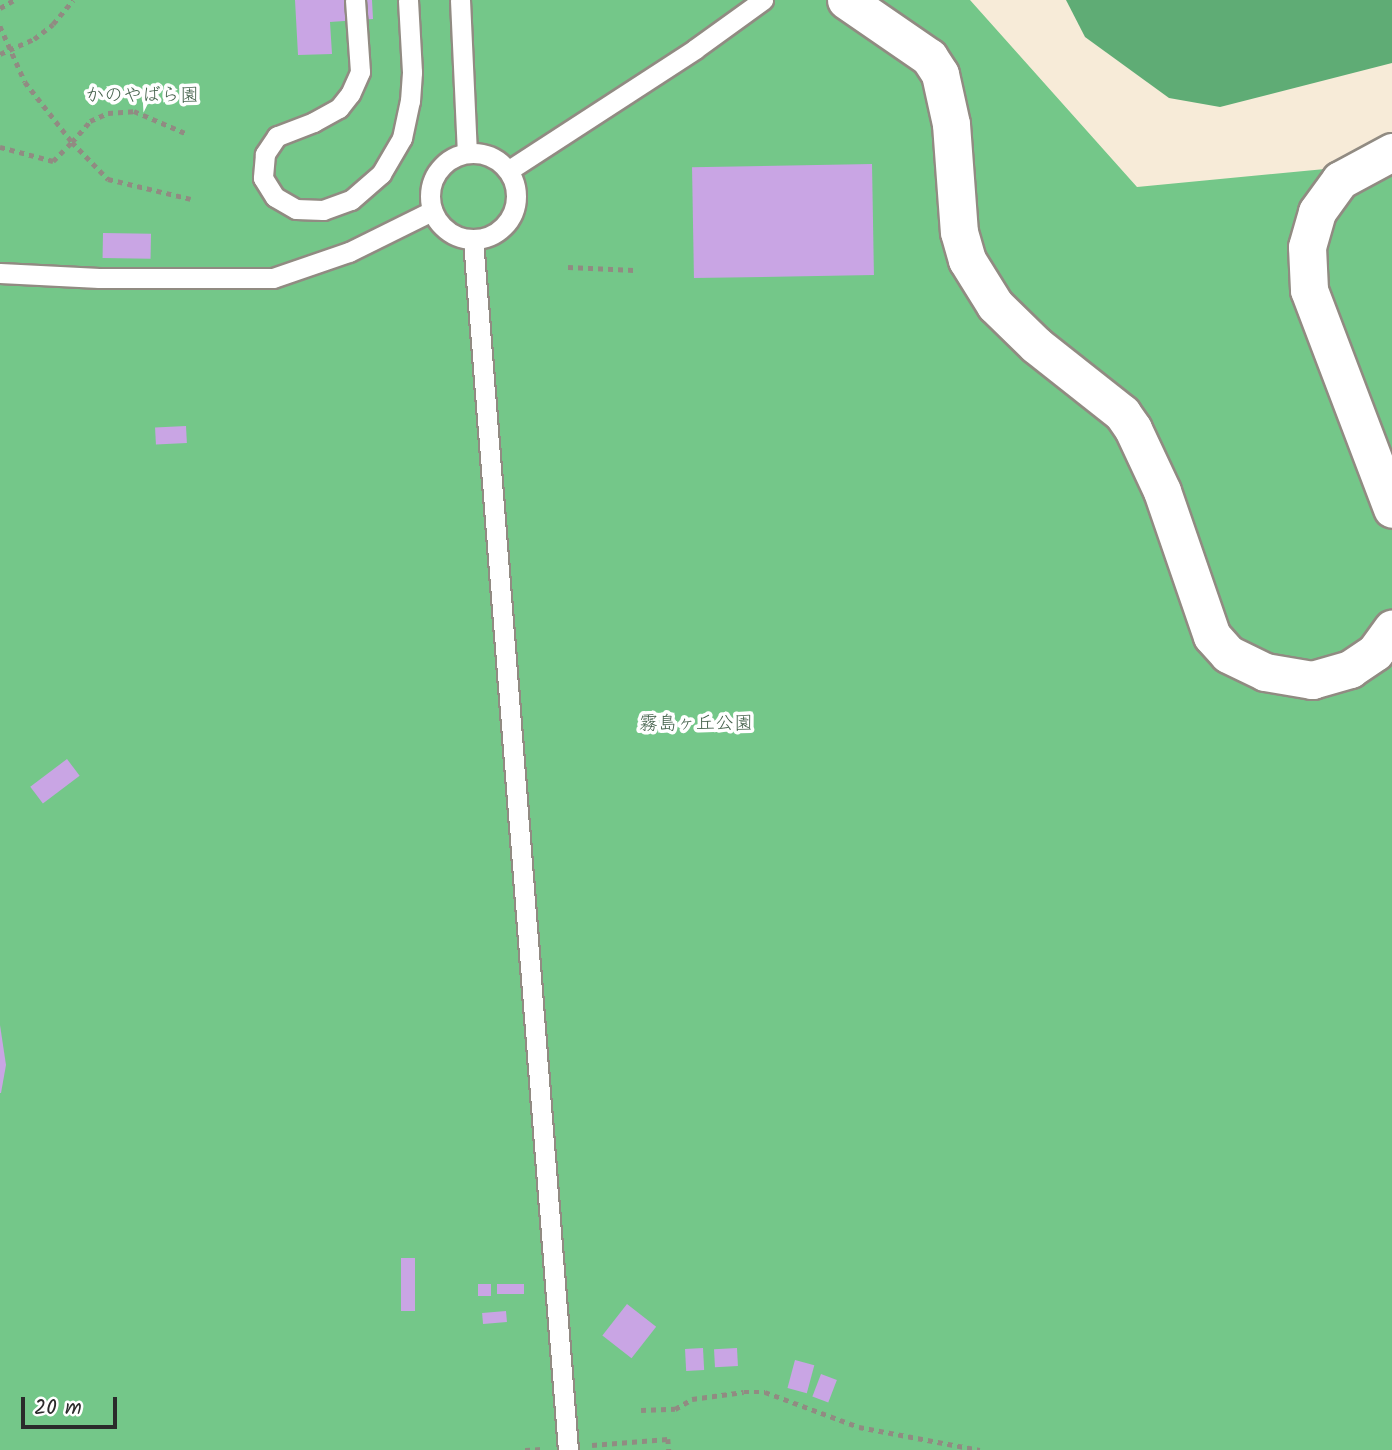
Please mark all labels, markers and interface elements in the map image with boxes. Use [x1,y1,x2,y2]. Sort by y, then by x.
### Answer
park label: かのやばら園 [85,86,199,108]
park label: 霧島ヶ丘公園 [639,714,753,736]
scale bar [24,1384,121,1428]
text: 20 m [34,1392,82,1425]

